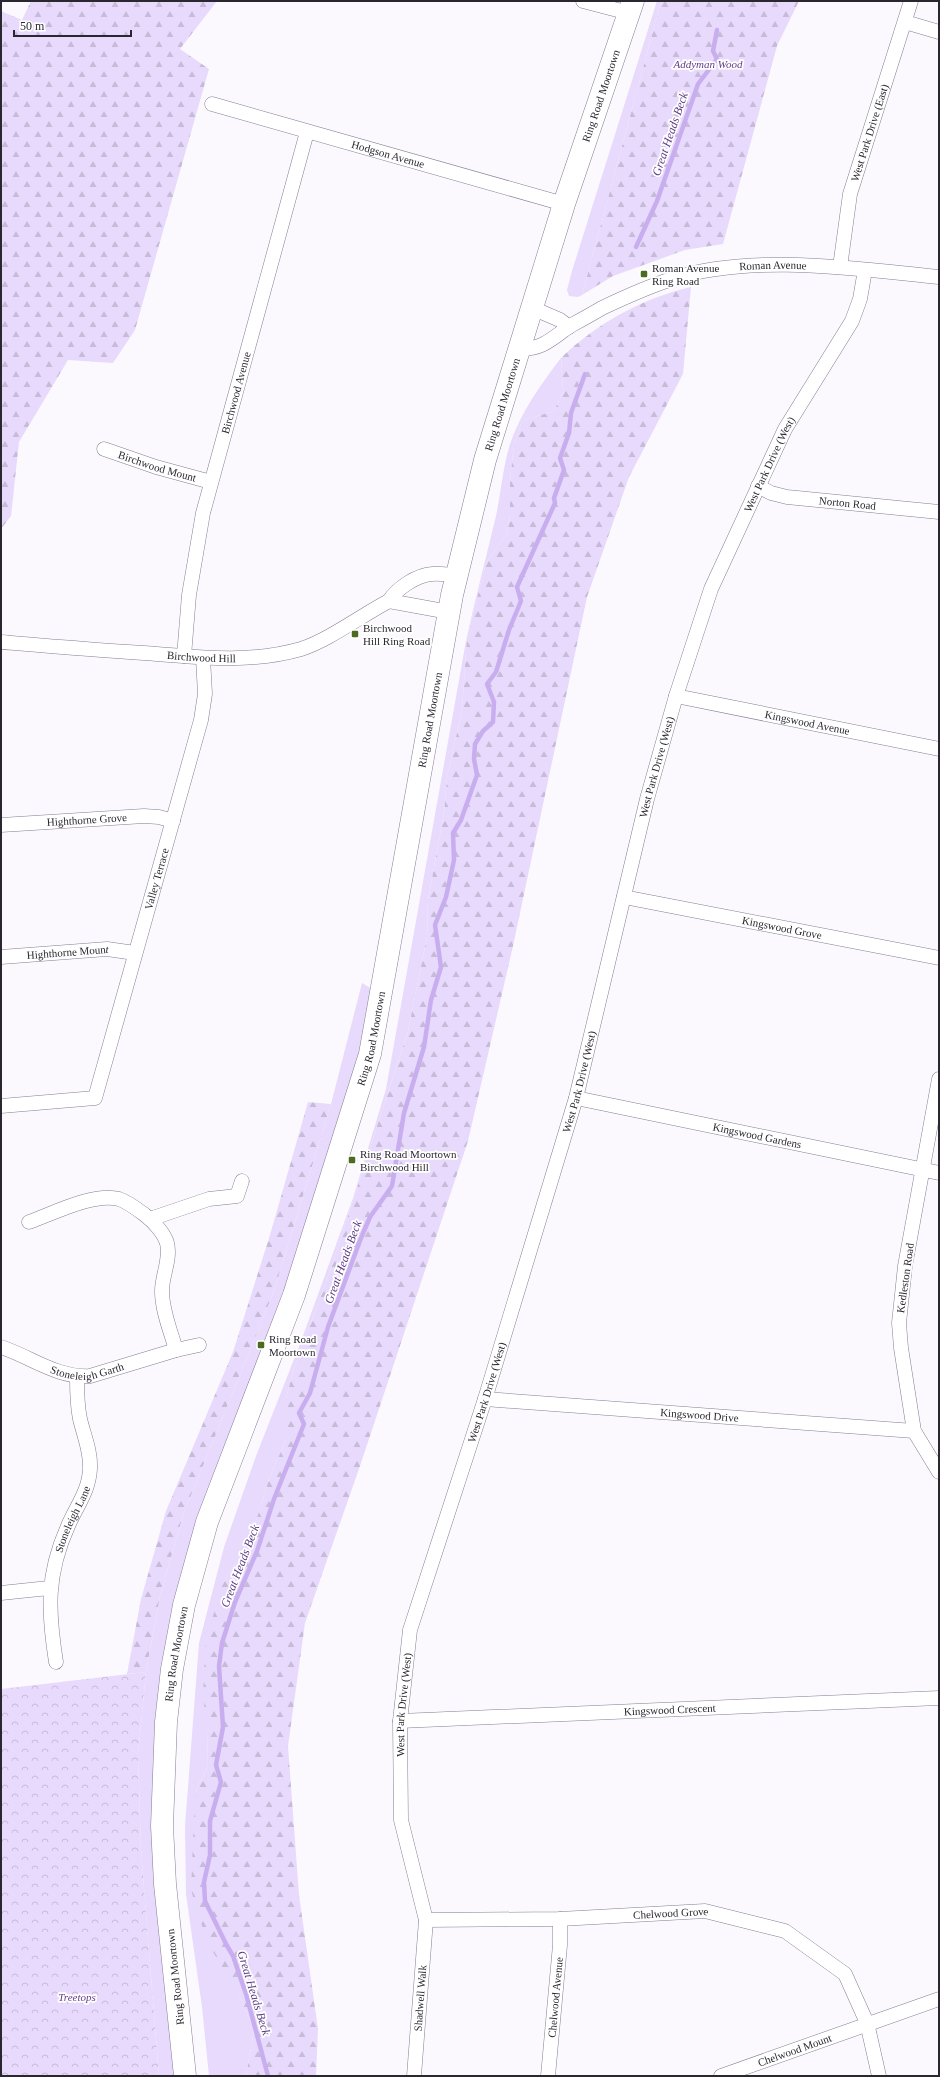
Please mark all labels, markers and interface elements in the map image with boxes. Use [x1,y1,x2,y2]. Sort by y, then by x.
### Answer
scale bar [14,12,131,38]
text: 50 m [20,19,45,33]
street label: Ring Road Moortown [580,48,622,143]
park label: Addyman Wood [673,58,743,70]
street label: West Park Drive (East) [848,82,891,183]
water label: Great Heads Beck [649,90,691,178]
street label: Hodgson Avenue [350,138,426,170]
street label: Roman Avenue [739,259,807,272]
place label: Roman Avenue Ring Road [652,262,719,287]
marker: Roman Avenue Ring Road [639,269,649,279]
street label: Birchwood Avenue [219,350,253,435]
street label: Ring Road Moortown [482,356,522,452]
street label: West Park Drive (West) [741,414,798,514]
street label: Birchwood Mount [117,448,198,484]
street label: Norton Road [818,494,877,512]
place label: Birchwood Hill Ring Road [363,622,431,647]
marker: Birchwood Hill Ring Road [350,629,360,639]
street label: Birchwood Hill [167,649,236,664]
street label: Ring Road Moortown [415,671,444,768]
street label: Kingswood Avenue [764,708,851,737]
street label: West Park Drive (West) [637,715,677,819]
street label: Highthorne Grove [46,811,127,828]
street label: Valley Terrace [142,846,171,911]
street label: Kingswood Grove [741,914,823,941]
street label: Highthorne Mount [26,943,110,961]
street label: Ring Road Moortown [354,990,387,1087]
street label: West Park Drive (West) [560,1029,599,1134]
street label: Kingswood Gardens [712,1120,803,1150]
place label: Ring Road Moortown Birchwood Hill [360,1148,457,1173]
marker: Ring Road Moortown Birchwood Hill [347,1155,357,1165]
water label: Great Heads Beck [321,1218,365,1306]
street label: Kedleston Road [894,1242,916,1314]
place label: Ring Road Moortown [269,1333,317,1358]
marker: Ring Road Moortown [256,1340,266,1350]
street label: West Park Drive (West) [465,1340,509,1444]
street label: Stoneleigh Garth [49,1360,126,1382]
street label: Kingswood Drive [660,1406,739,1424]
street label: Stoneleigh Lane [52,1484,92,1554]
water label: Great Heads Beck [218,1522,262,1609]
street label: Ring Road Moortown [162,1605,190,1702]
street label: West Park Drive (West) [394,1652,414,1757]
street label: Kingswood Crescent [624,1702,716,1717]
street label: Chelwood Grove [633,1905,710,1921]
street label: Ring Road Moortown [164,1928,186,2026]
water label: Great Heads Beck [235,1949,274,2038]
street label: Chelwood Avenue [546,1956,565,2038]
street label: Shadwell Walk [411,1964,429,2032]
park label: Treetops [58,1991,96,2003]
street label: Chelwood Mount [756,2031,833,2069]

